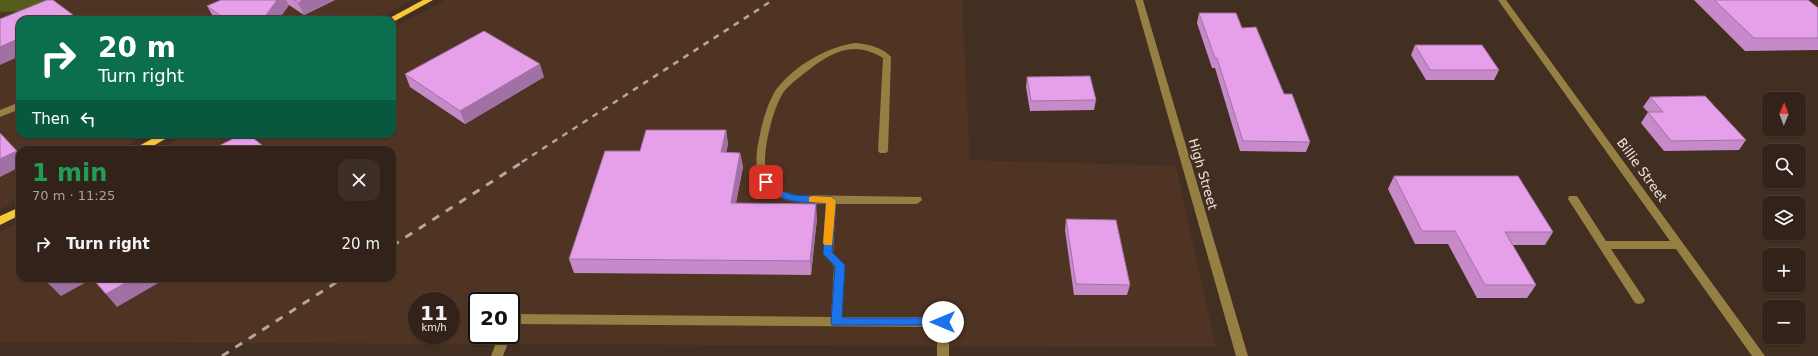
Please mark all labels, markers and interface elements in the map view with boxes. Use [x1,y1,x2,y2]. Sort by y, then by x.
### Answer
text: 20 m [98,31,176,64]
icon: right [32,32,84,84]
text: Turn right [98,65,184,86]
north arrow [1762,92,1806,136]
map controls [1762,92,1806,344]
icon: left [77,108,99,130]
text: Then [32,110,69,128]
street label: Billie Street [1614,135,1670,205]
street label: High Street [1186,137,1220,211]
button: search [1762,144,1806,188]
text: 1 min [32,159,107,187]
button: close [338,159,380,201]
pin [749,165,783,199]
icon: arrive [755,171,777,193]
text: 70 m · 11:25 [32,188,115,203]
button: layers [1762,196,1806,240]
icon: right [32,233,54,255]
text: Turn right [66,235,150,253]
text: 20 m [342,235,380,253]
button: + [1762,248,1806,292]
speed limit sign: 20 [468,292,520,344]
button: − [1762,300,1806,344]
text: 11 [420,301,448,325]
position arrow [922,301,964,343]
text: km/h [421,322,447,333]

